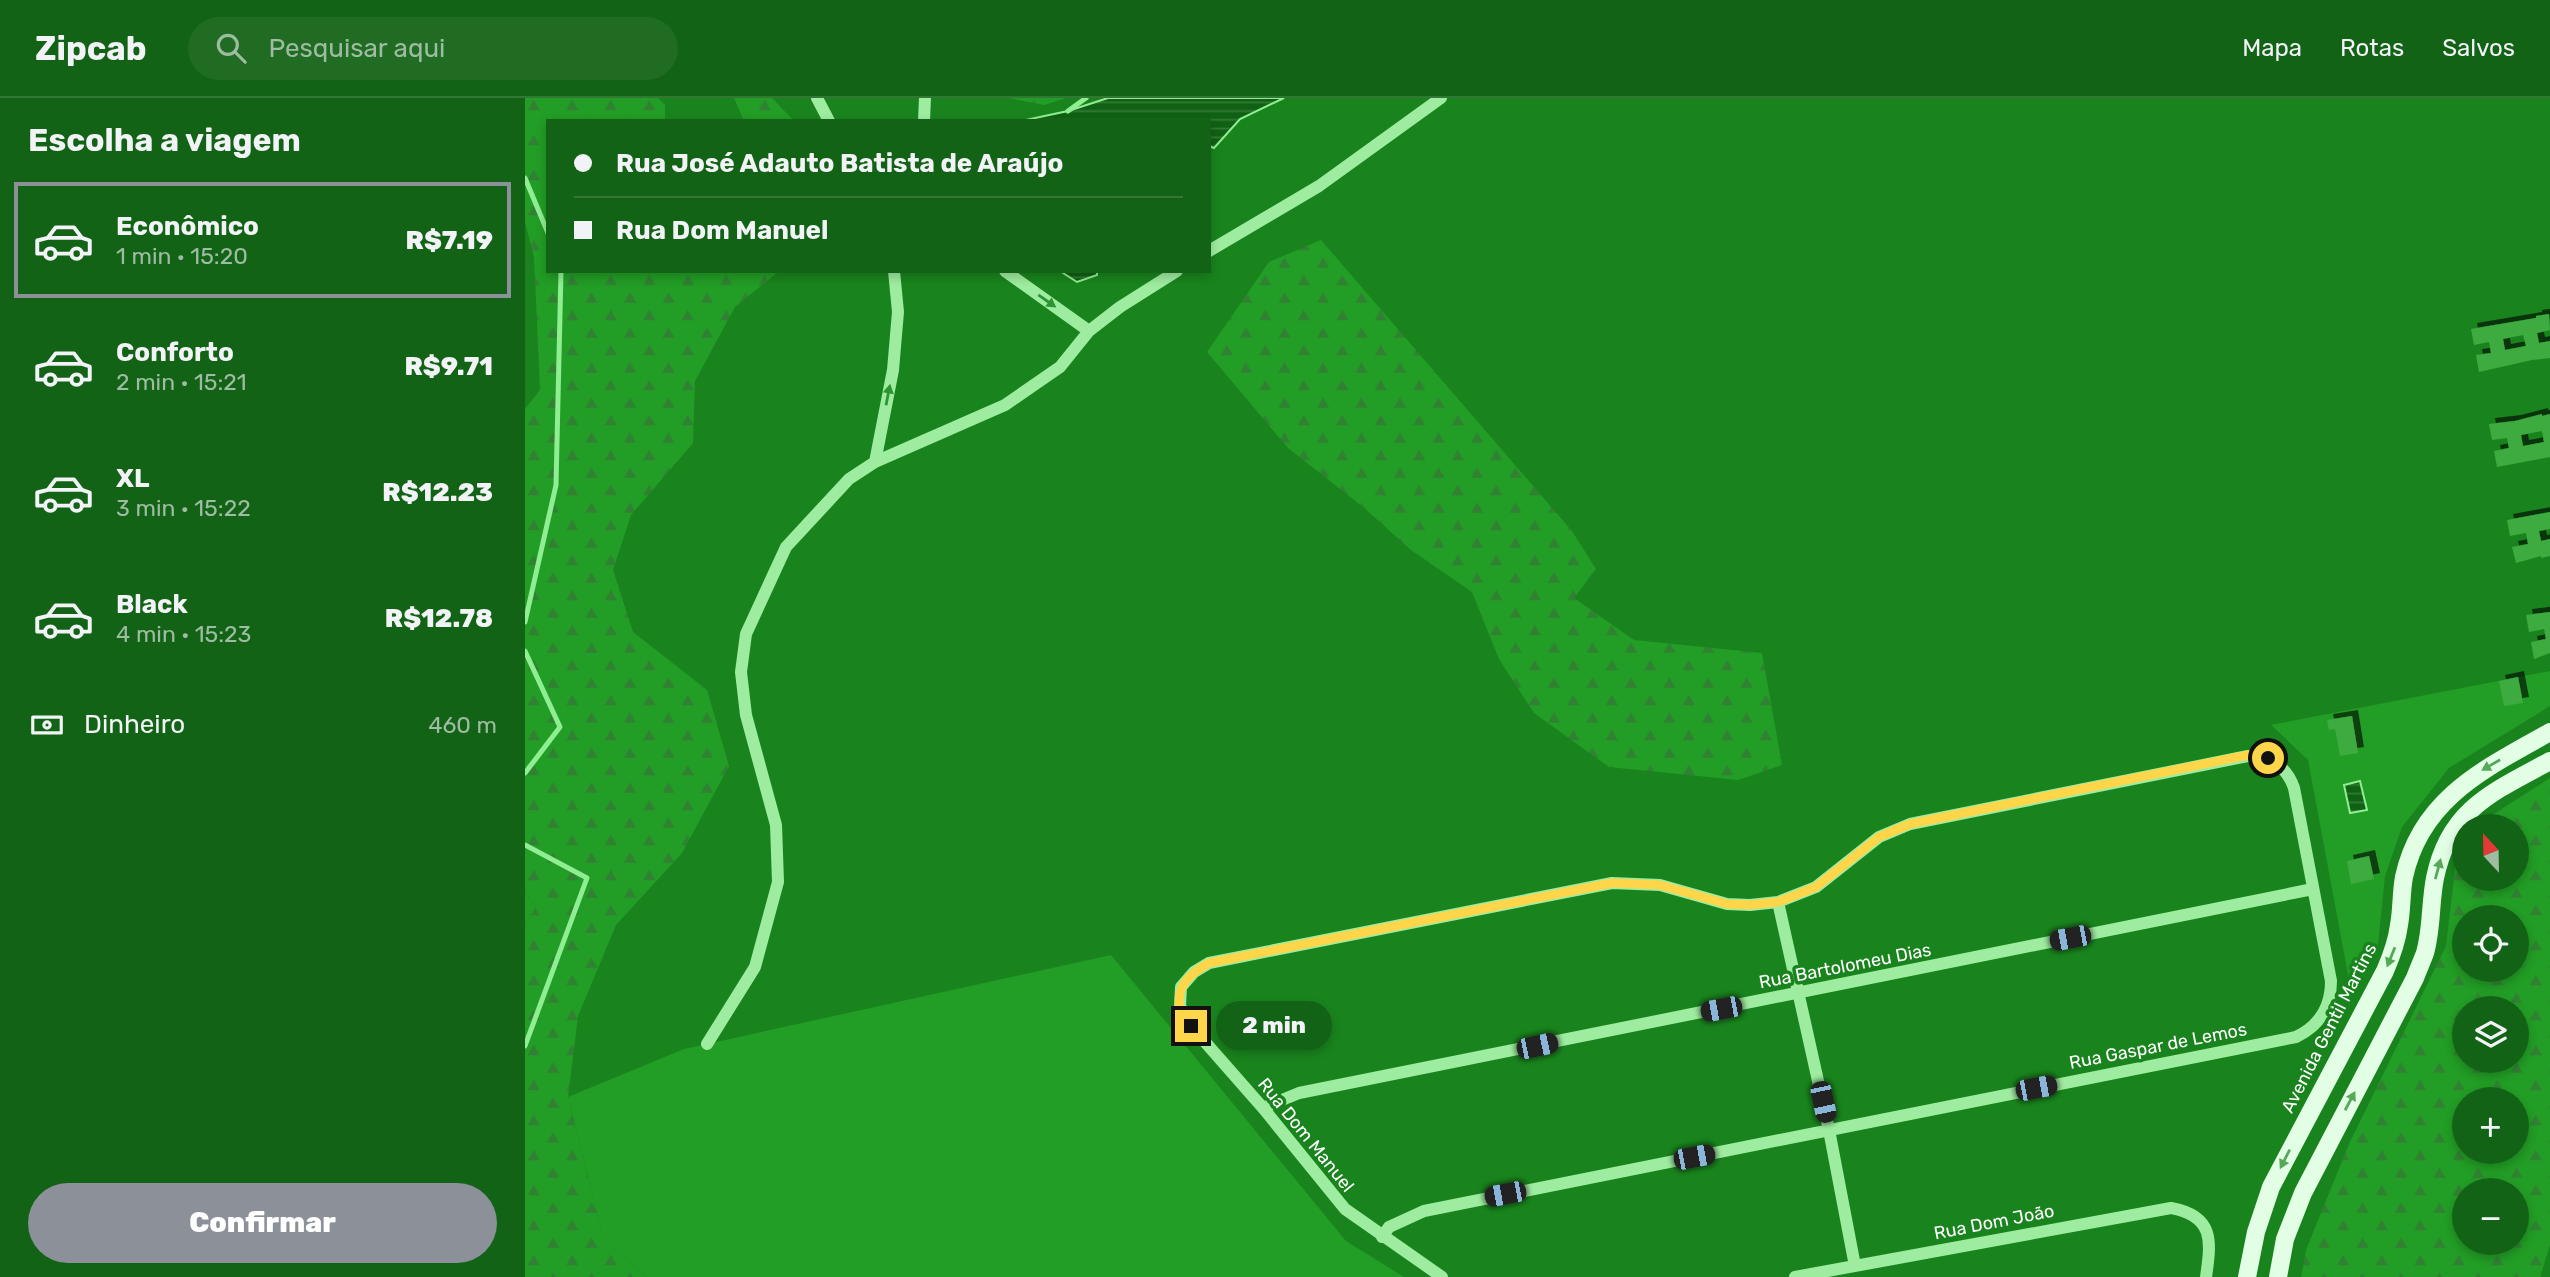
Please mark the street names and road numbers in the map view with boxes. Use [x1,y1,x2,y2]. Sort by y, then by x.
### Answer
street label: Rua Bartolomeu Dias [1757,939,1933,993]
street label: Avenida Gentil Martins [2277,940,2381,1116]
street label: Rua Gaspar de Lemos [2067,1018,2249,1074]
street label: Rua Dom Manuel [1253,1073,1359,1197]
street label: Rua Dom João [1932,1200,2056,1244]

